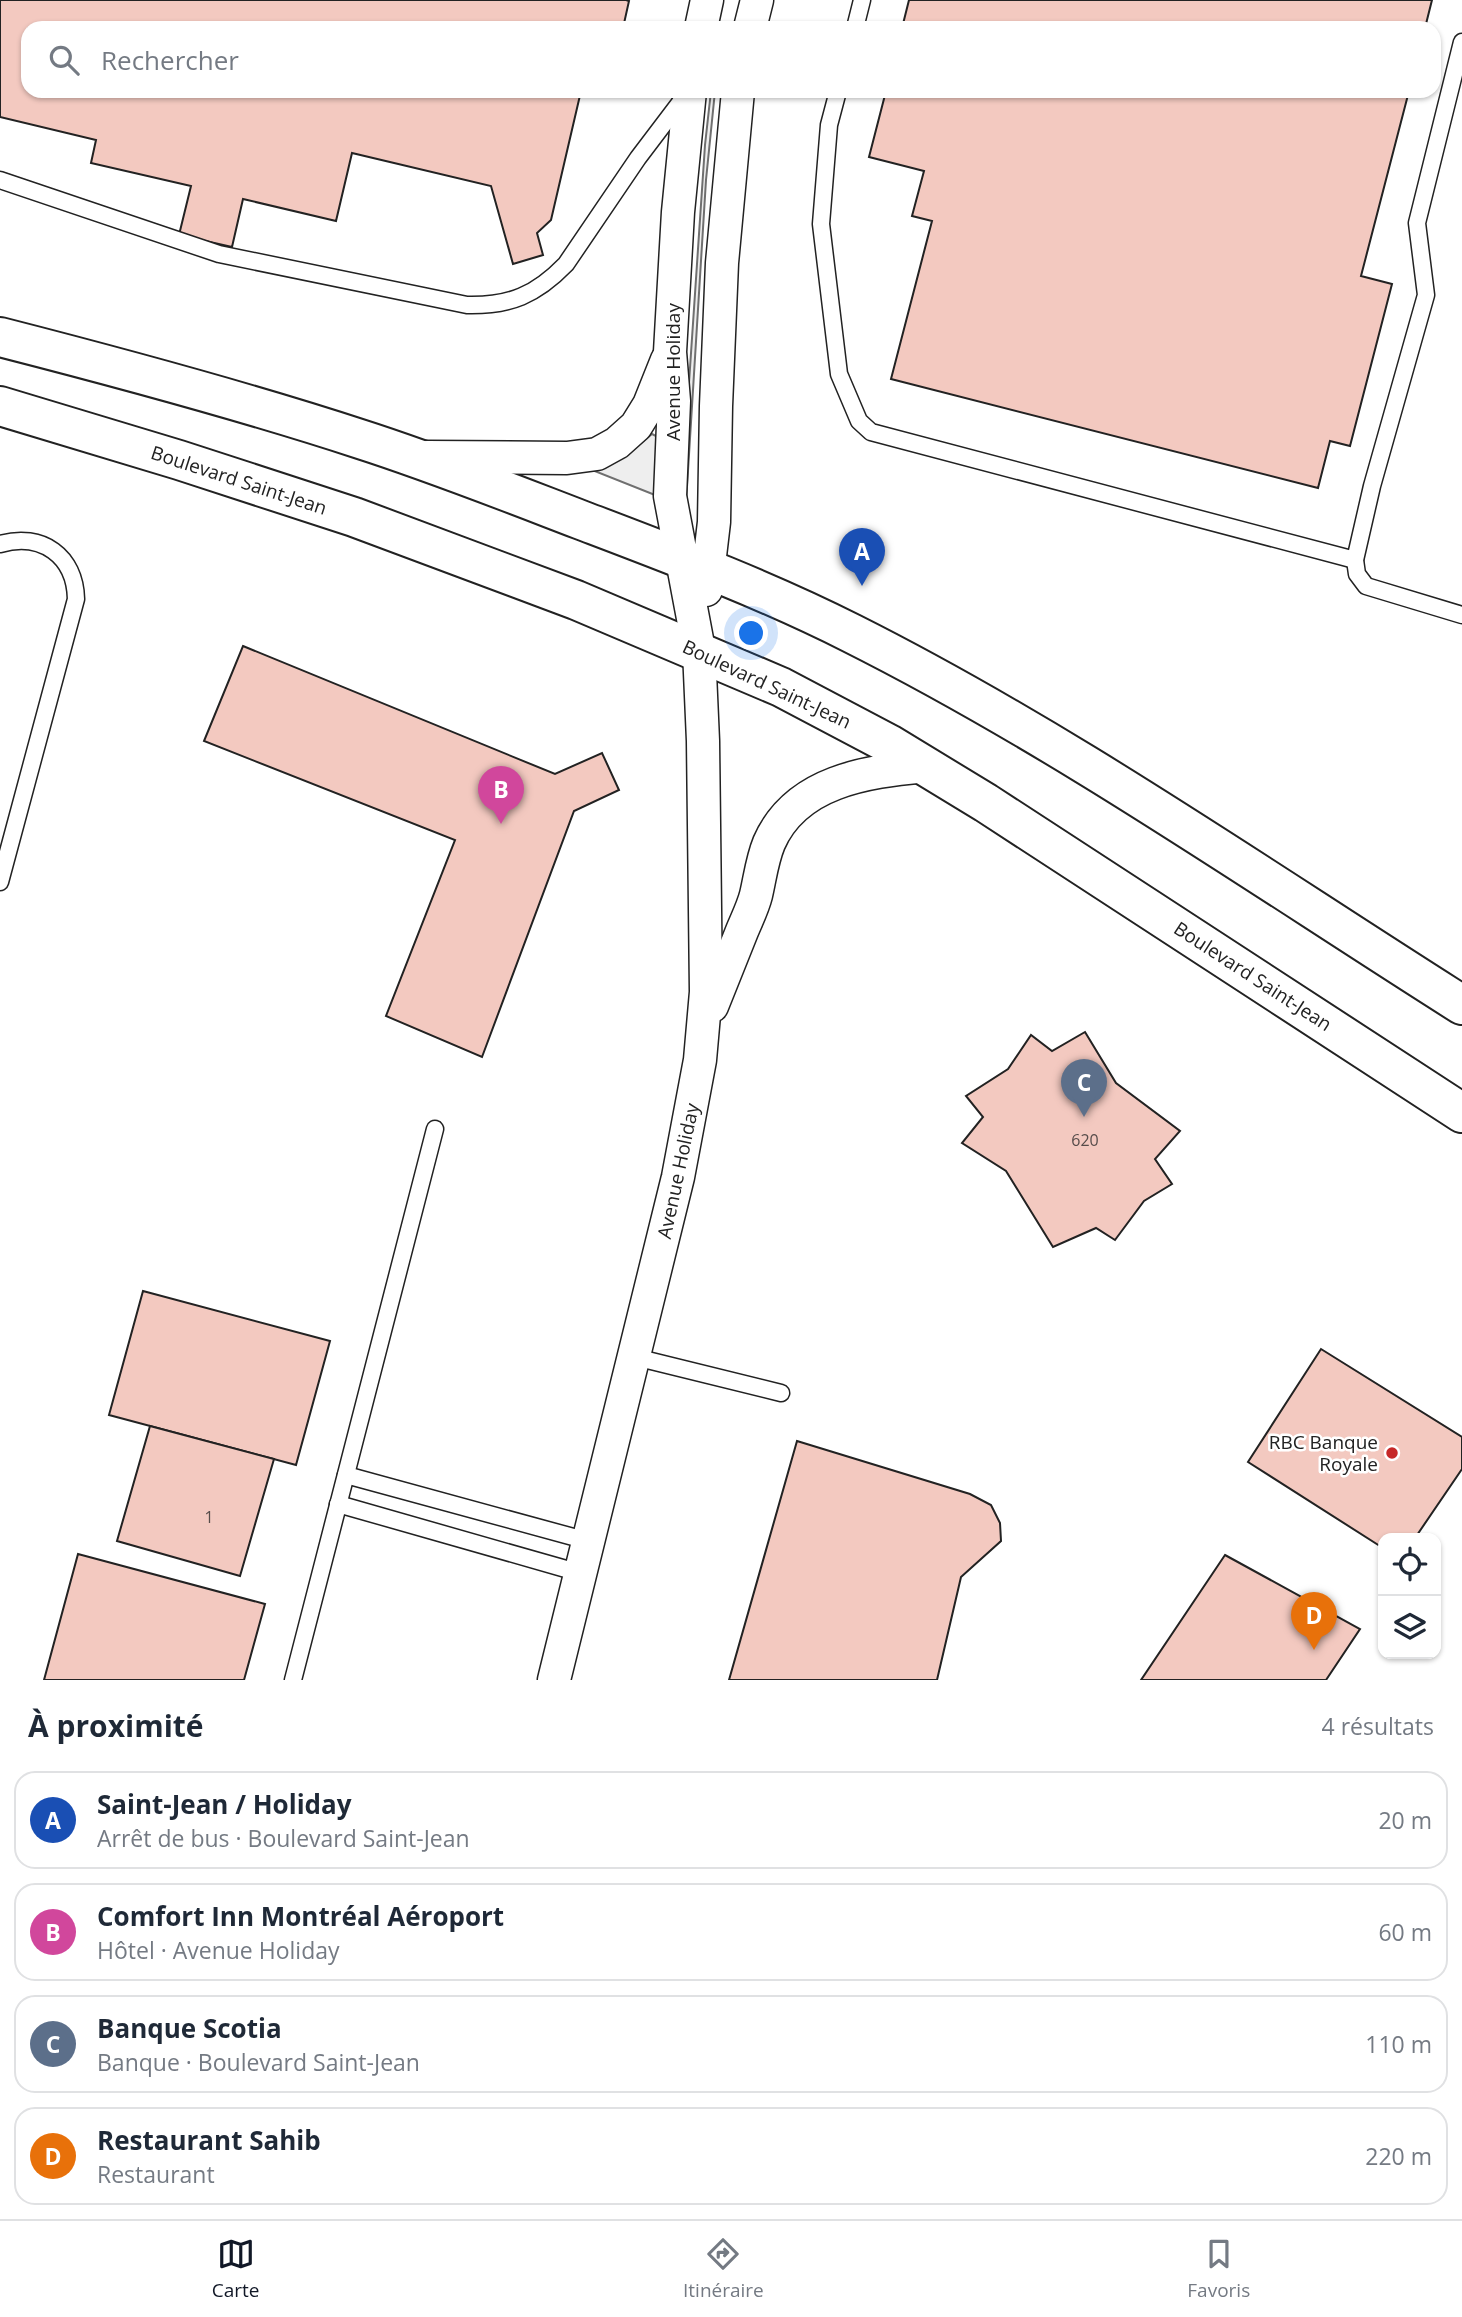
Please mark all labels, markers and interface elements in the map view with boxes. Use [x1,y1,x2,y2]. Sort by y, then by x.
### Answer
search box [21,21,1441,98]
icon: search [45,41,83,79]
text: Rechercher [101,42,239,78]
street label: Avenue Holiday [660,303,686,441]
street label: Boulevard Saint-Jean [148,439,330,521]
pin: A [839,528,885,586]
your location [734,616,768,650]
street label: Boulevard Saint-Jean [678,633,856,735]
pin: B [478,766,524,824]
street label: Boulevard Saint-Jean [1169,915,1337,1037]
pin: C [1061,1059,1107,1117]
street label: Avenue Holiday [651,1100,705,1241]
house number: 620 [1071,1129,1099,1151]
place label: RBC Banque Royale [1269,1429,1378,1477]
marker: RBC Banque Royale [1384,1445,1400,1461]
house number: 1 [204,1506,214,1528]
map controls [1378,1533,1441,1659]
button: locate [1378,1533,1441,1596]
pin: D [1291,1592,1337,1650]
button: layers [1378,1596,1441,1659]
text: À proximité [28,1705,204,1746]
text: 4 résultats [1322,1710,1434,1742]
text: Saint-Jean / Holiday [97,1786,352,1822]
text: A [45,1804,61,1836]
text: 20 m [1378,1804,1432,1836]
text: Arrêt de bus · Boulevard Saint-Jean [97,1822,470,1854]
text: Comfort Inn Montréal Aéroport [97,1898,504,1934]
text: B [45,1916,61,1948]
text: 60 m [1378,1916,1432,1948]
text: Hôtel · Avenue Holiday [97,1934,340,1966]
text: Banque Scotia [97,2010,282,2046]
text: C [46,2028,60,2060]
text: 110 m [1365,2028,1432,2060]
text: Banque · Boulevard Saint-Jean [97,2046,420,2078]
text: Restaurant Sahib [97,2122,321,2158]
text: D [44,2140,62,2172]
text: 220 m [1365,2140,1432,2172]
text: Restaurant [97,2158,215,2190]
tab: Carte [212,2235,260,2303]
tab: Itinéraire [683,2235,764,2303]
tab: Favoris [1187,2235,1250,2303]

